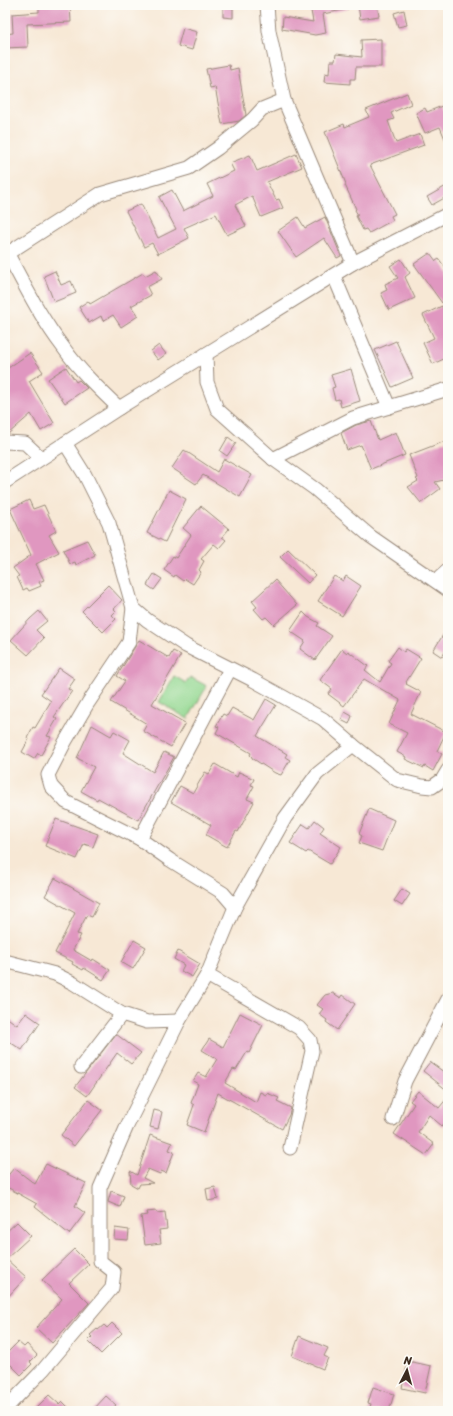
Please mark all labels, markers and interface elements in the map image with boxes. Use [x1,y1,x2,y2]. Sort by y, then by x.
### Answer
north arrow [387,1350,427,1390]
text: N [402,1351,413,1370]

